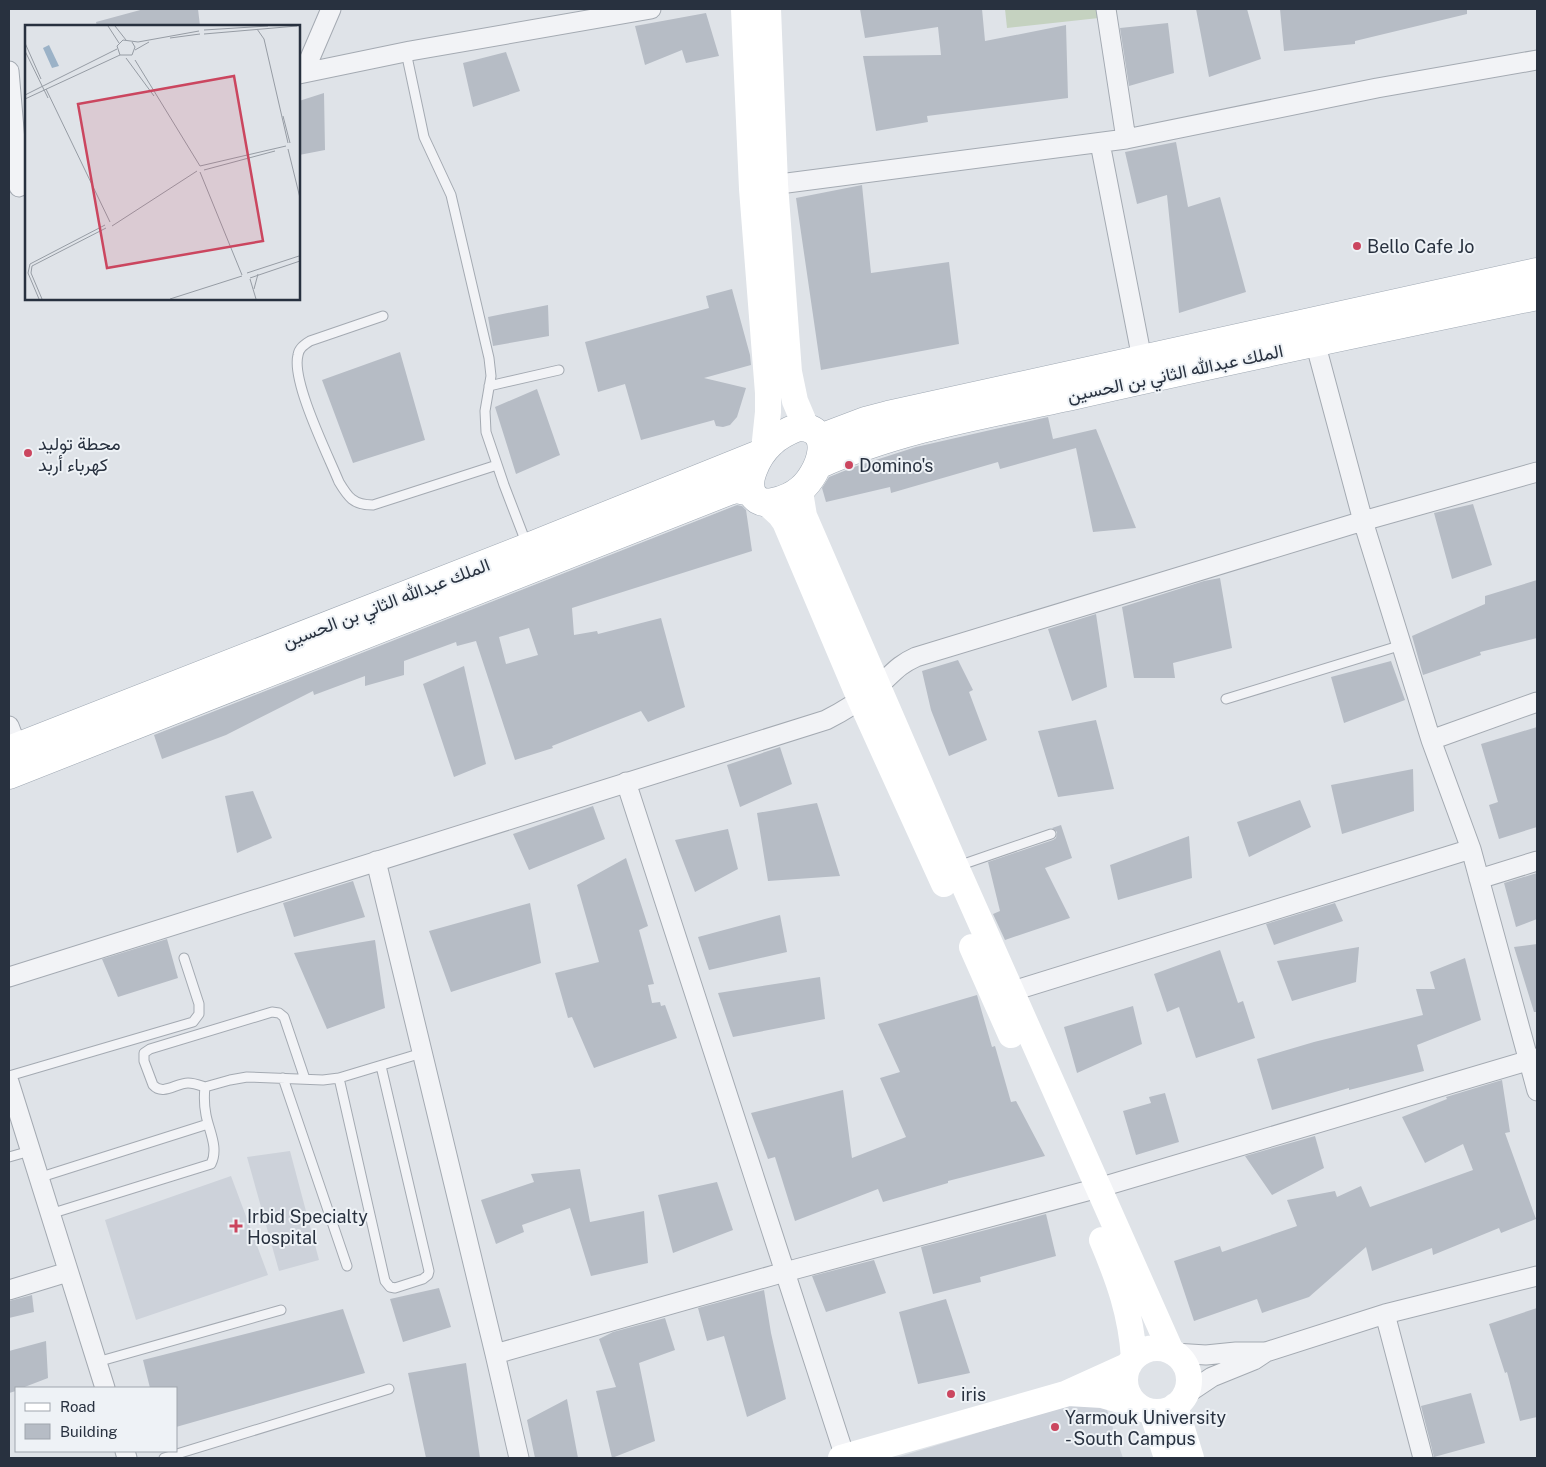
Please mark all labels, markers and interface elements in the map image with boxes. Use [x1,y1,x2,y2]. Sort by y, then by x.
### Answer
inset map [25,25,300,300]
place label: Bello Cafe Jo [1367,236,1475,257]
marker: Bello Cafe Jo [1351,240,1363,252]
street label: الملك عبدالله الثاني بن الحسين [1065,340,1286,411]
place label: محطة توليد كهرباء أربد [38,433,121,476]
marker: محطة توليد كهرباء أربد [22,447,34,459]
place label: Domino's [859,455,933,476]
marker: Domino's [843,459,855,471]
street label: الملك عبدالله الثاني بن الحسين [279,554,494,657]
place label: Irbid Specialty Hospital [247,1206,368,1248]
marker: Irbid Specialty Hospital [229,1219,243,1233]
place label: iris [961,1384,986,1405]
legend [15,1387,178,1452]
marker: iris [945,1388,957,1400]
text: Road [60,1398,96,1415]
place label: Yarmouk University - South Campus [1065,1407,1227,1449]
marker: Yarmouk University - South Campus [1049,1421,1061,1433]
text: Building [60,1423,118,1440]

